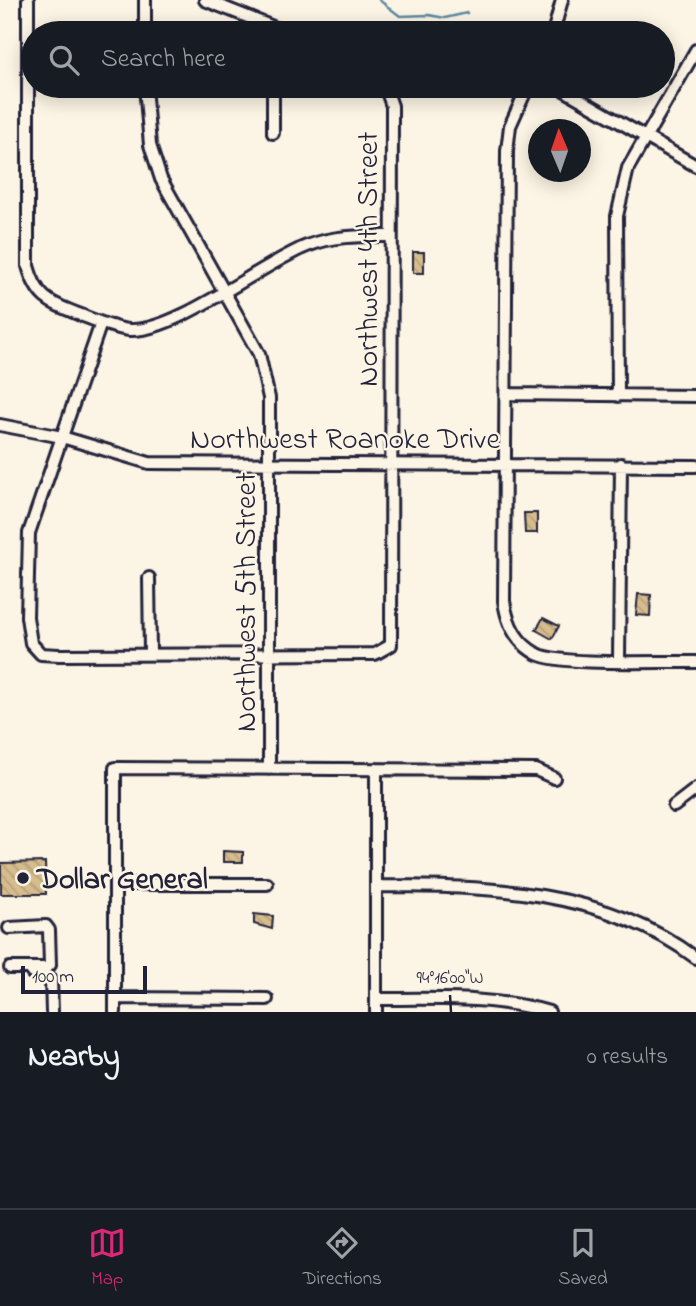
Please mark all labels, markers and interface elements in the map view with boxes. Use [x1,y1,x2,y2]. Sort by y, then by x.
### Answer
search box [21,21,675,98]
icon: search [45,41,83,79]
text: Search here [101,41,226,79]
north arrow [528,119,591,182]
street label: Northwest 4th Street [348,131,392,387]
street label: Northwest Roanoke Drive [190,419,501,463]
street label: Northwest 5th Street [226,472,270,732]
place label: Dollar General [35,859,208,903]
marker: Dollar General [15,870,31,886]
scale bar [21,963,147,995]
text: 100 m [32,964,74,991]
text: 94°16'00"W [417,966,484,992]
text: Nearby [28,1036,120,1080]
text: 0 results [587,1041,668,1074]
tab: Map [88,1224,126,1293]
tab: Directions [303,1224,382,1293]
tab: Saved [558,1224,608,1293]

